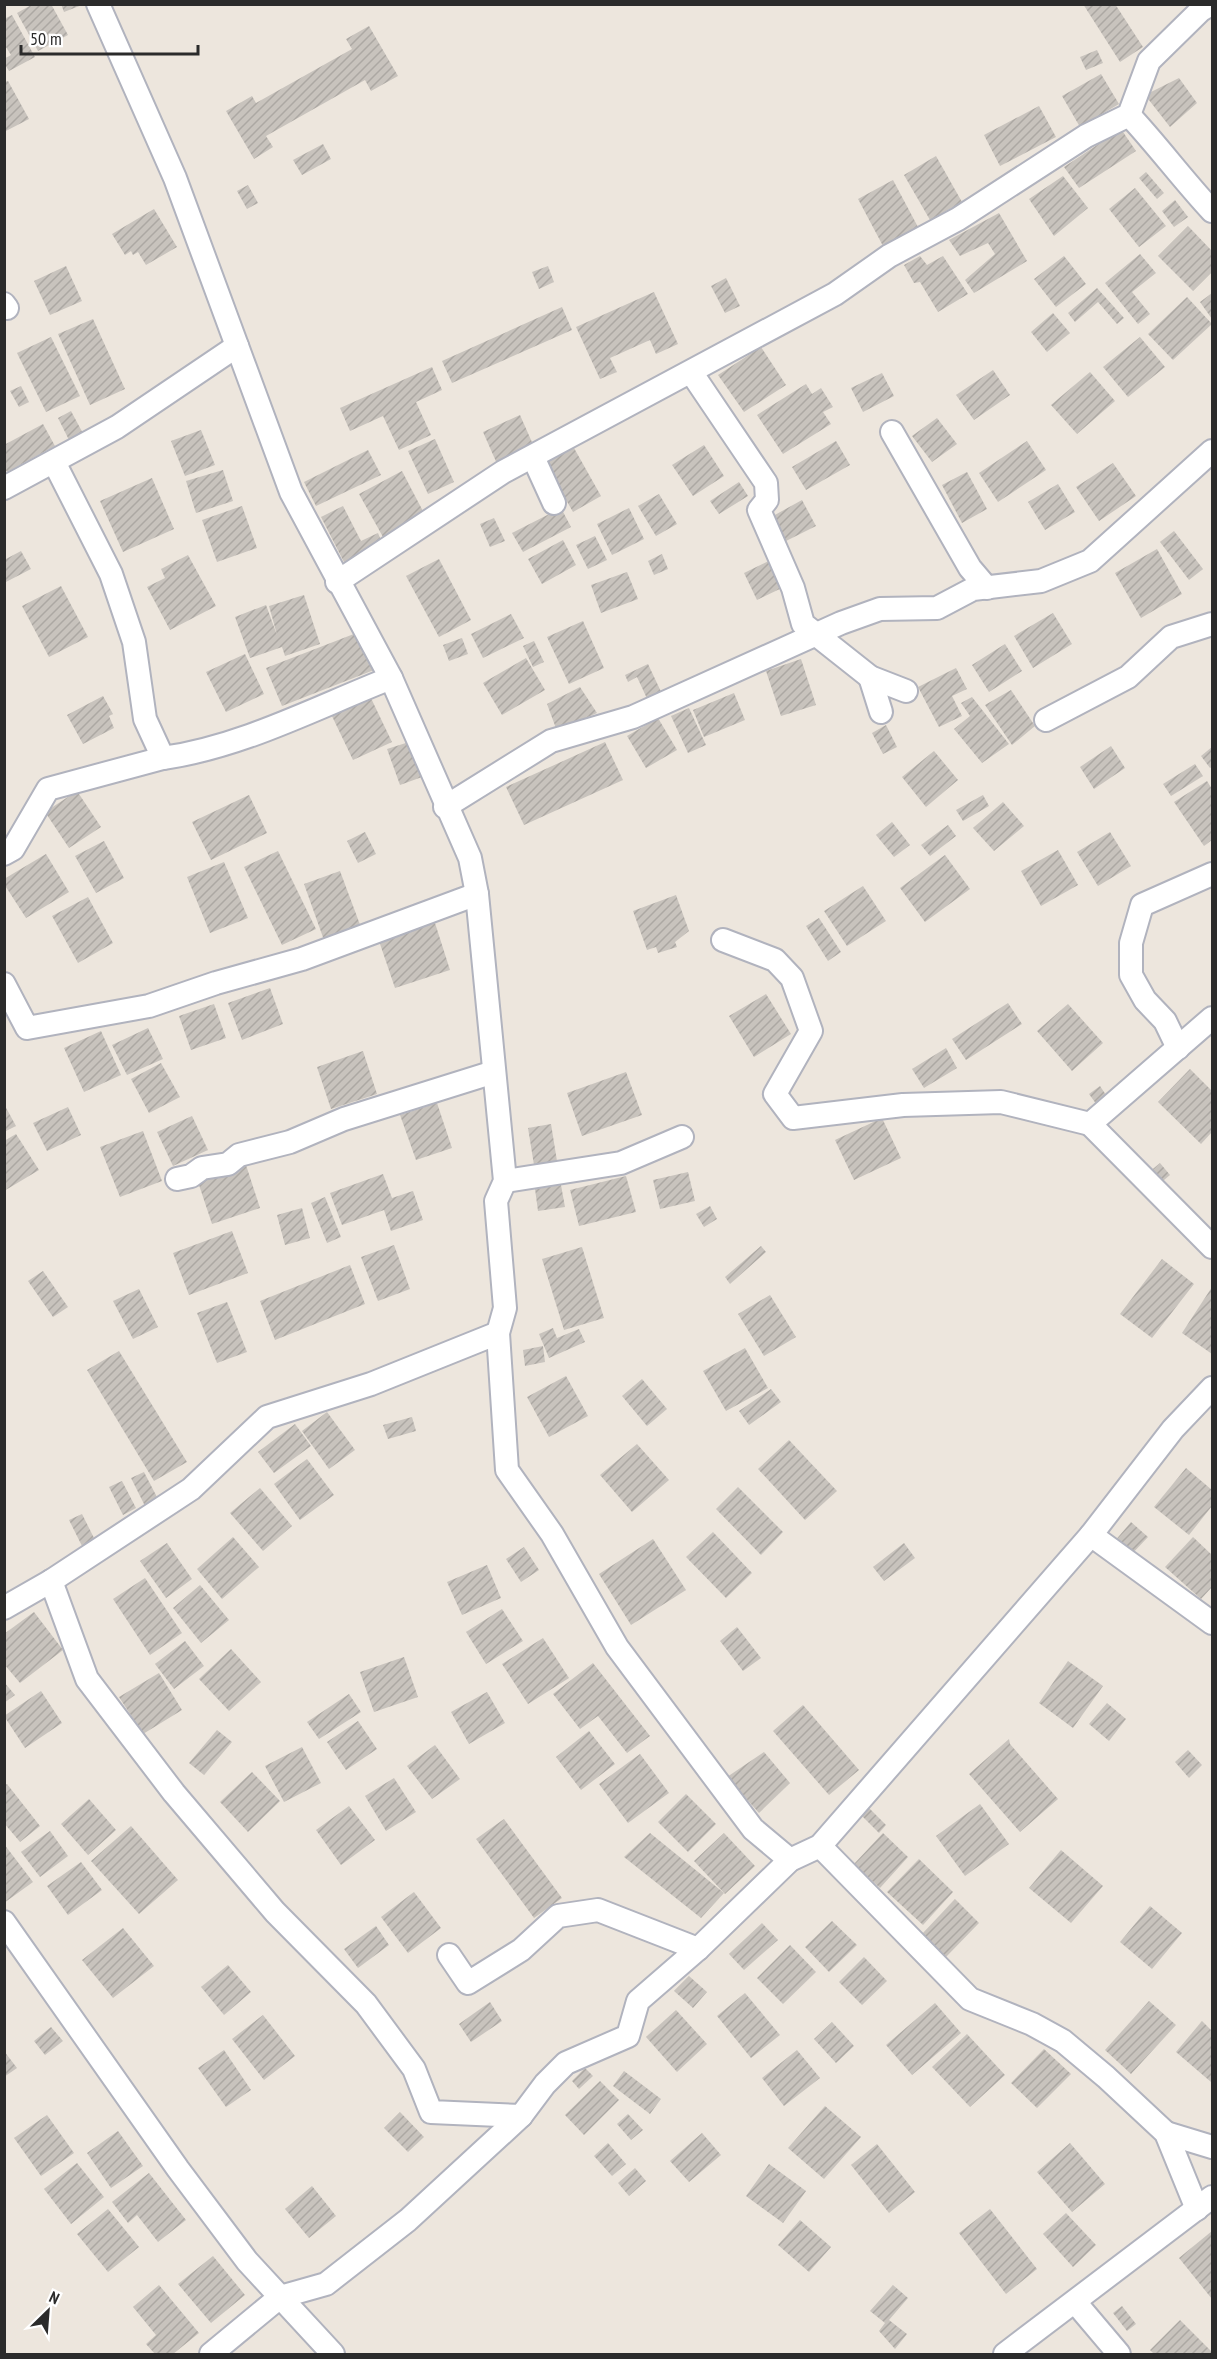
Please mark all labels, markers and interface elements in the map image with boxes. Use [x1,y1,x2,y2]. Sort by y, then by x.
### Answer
scale bar [21,18,198,56]
text: 50 m [30,27,62,50]
north arrow [18,2281,78,2341]
text: N [46,2287,62,2308]

